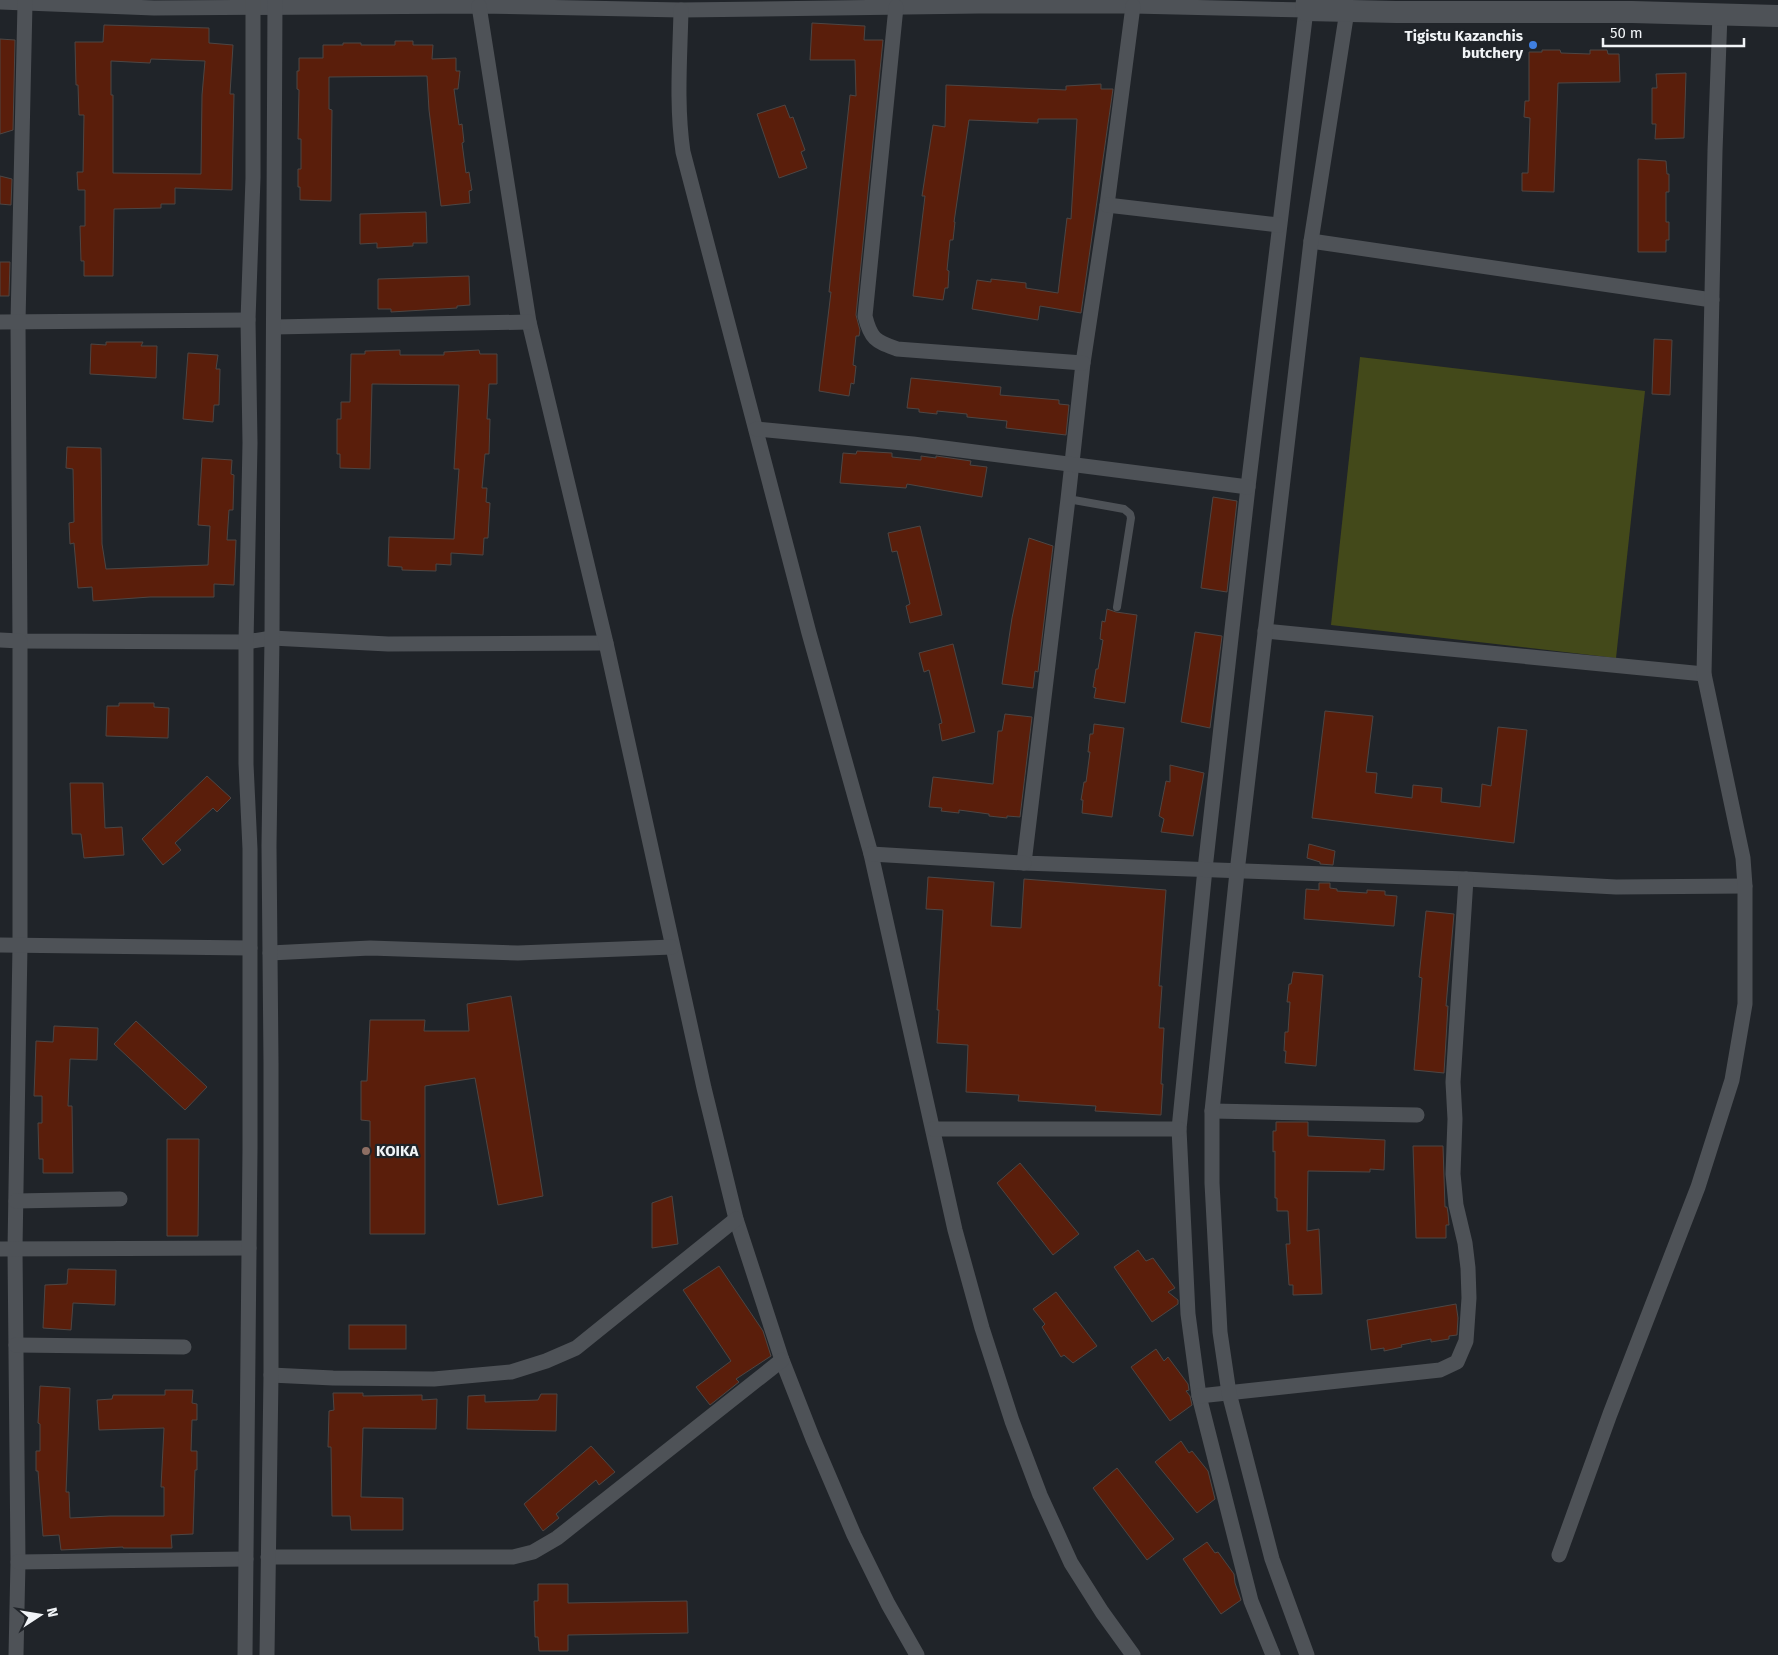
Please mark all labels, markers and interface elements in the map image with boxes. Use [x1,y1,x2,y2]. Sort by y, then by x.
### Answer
scale bar [1603,15,1744,47]
text: 50 m [1610,24,1643,42]
place label: Tigistu Kazanchis butchery [1405,27,1523,62]
marker: Tigistu Kazanchis butchery [1527,39,1539,51]
place label: KOIKA [376,1142,419,1160]
marker: KOIKA [360,1145,372,1157]
north arrow [15,1590,65,1640]
text: N [43,1606,62,1619]

